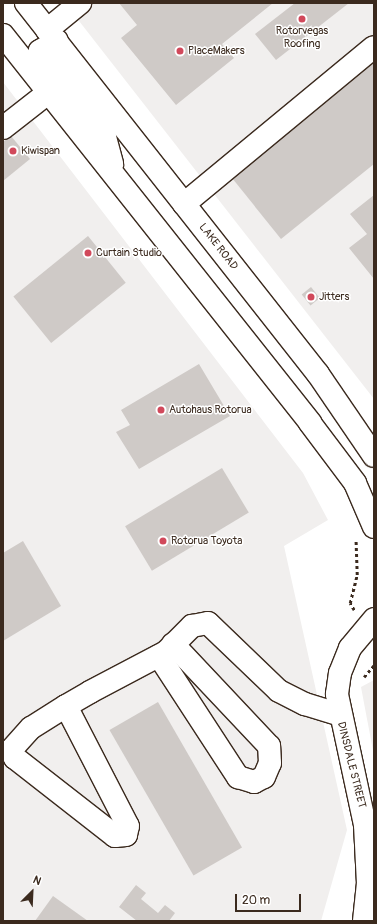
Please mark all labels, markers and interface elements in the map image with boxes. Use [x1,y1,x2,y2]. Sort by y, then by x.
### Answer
marker: Rotorvegas Roofing [297,14,307,24]
place label: Rotorvegas Roofing [276,25,328,51]
place label: PlaceMakers [188,44,245,58]
marker: PlaceMakers [175,46,185,56]
place label: Kiwispan [21,144,60,158]
marker: Kiwispan [8,146,18,156]
street label: LAKE ROAD [196,221,240,273]
place label: Curtain Studio [96,246,162,260]
marker: Curtain Studio [83,248,93,258]
place label: Jitters [319,290,349,304]
marker: Jitters [306,292,316,302]
place label: Autohaus Rotorua [169,403,252,417]
marker: Autohaus Rotorua [156,405,166,415]
place label: Rotorua Toyota [171,534,242,548]
marker: Rotorua Toyota [158,536,168,546]
street label: DINSDALE STREET [334,720,368,810]
north arrow [12,872,52,912]
text: N [31,873,43,888]
scale bar [237,886,303,912]
text: 20 m [242,893,270,908]

